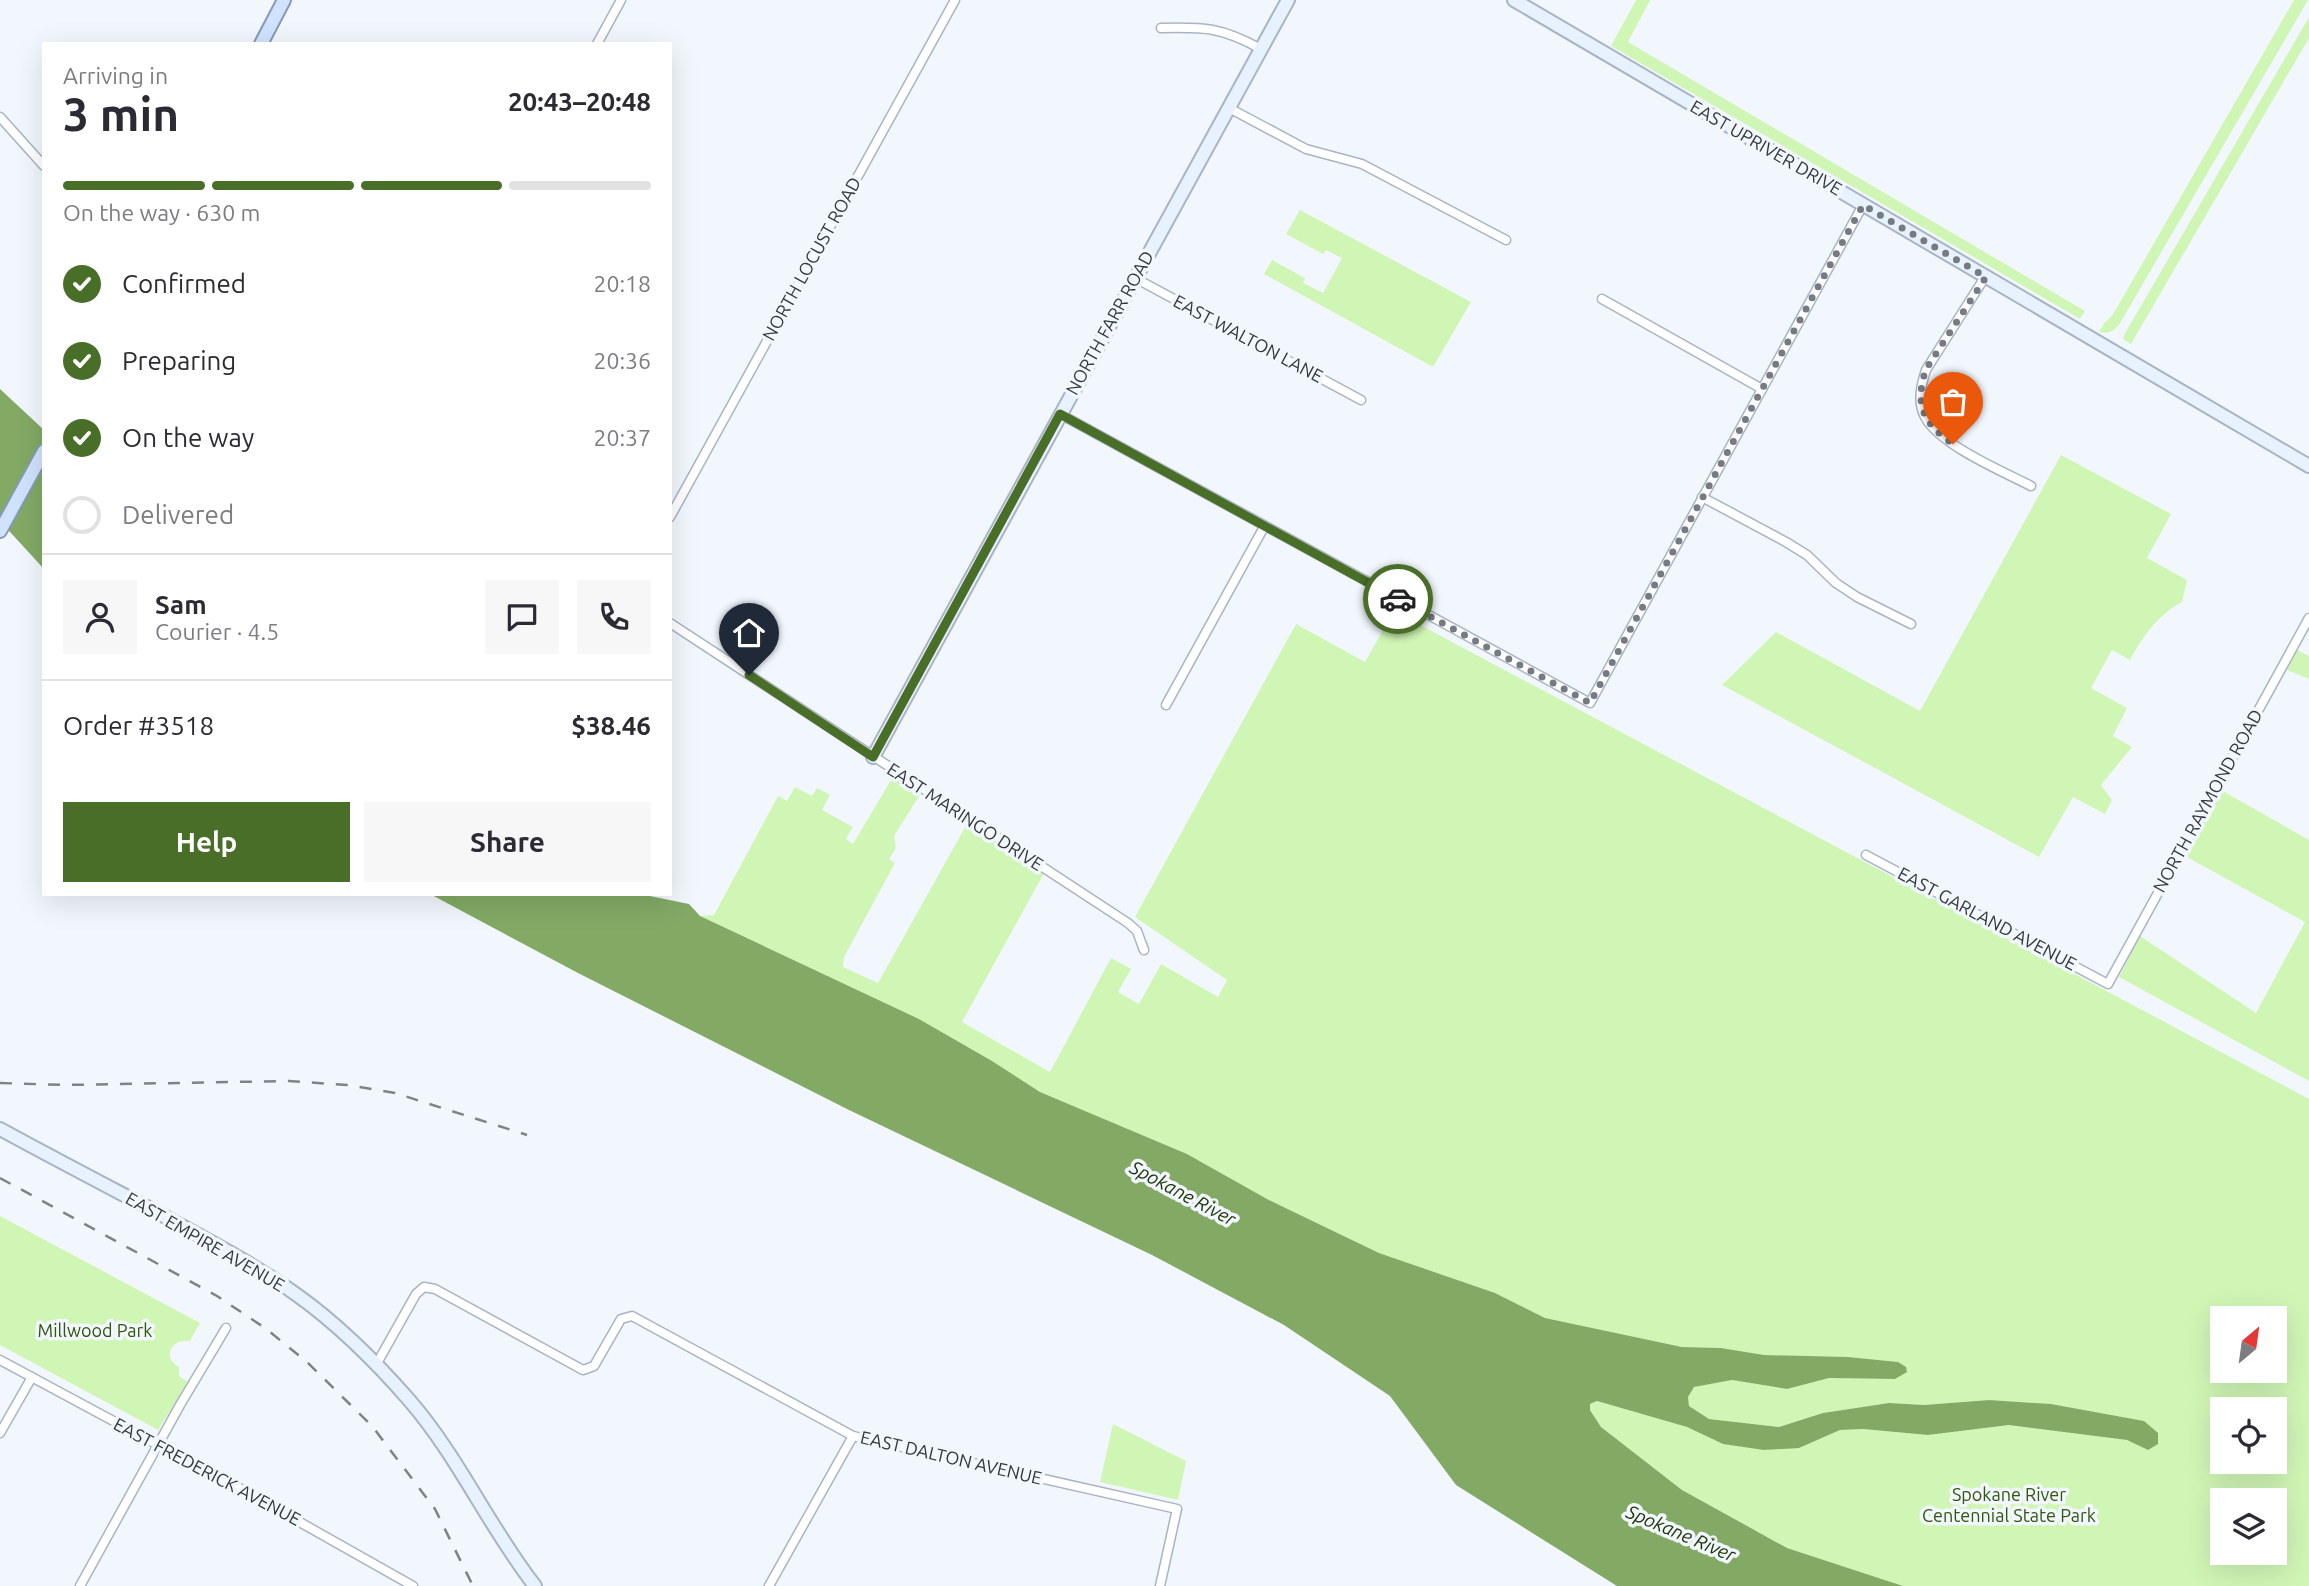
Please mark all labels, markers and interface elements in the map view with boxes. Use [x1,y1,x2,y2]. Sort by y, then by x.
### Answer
text: Arriving in [63,63,168,88]
text: 20:43–20:48 [508,87,651,116]
text: 3 min [63,88,179,140]
street label: EAST UPRIVER DRIVE [1687,96,1846,199]
street label: NORTH LOCUST ROAD [758,173,864,344]
text: On the way · 630 m [63,200,260,225]
street label: NORTH FARR ROAD [1061,247,1157,398]
icon: check [63,265,101,303]
text: Confirmed [122,269,246,298]
text: 20:18 [593,271,651,296]
street label: EAST WALTON LANE [1170,290,1327,386]
icon: check [63,342,101,380]
text: Preparing [122,346,236,375]
text: 20:36 [593,348,651,373]
pin [1923,372,1983,444]
icon: bag [1934,383,1972,421]
icon: check [63,419,101,457]
text: On the way [122,423,254,452]
text: 20:37 [593,425,651,450]
text: Delivered [122,500,234,529]
courier [1363,564,1433,634]
button: person [63,580,137,654]
button: chat [485,580,559,654]
button: phone [577,580,651,654]
icon: car [1379,580,1417,618]
text: Sam [155,590,207,619]
pin [719,603,779,675]
icon: home [730,614,768,652]
text: Courier · 4.5 [155,619,279,644]
street label: NORTH RAYMOND ROAD [2148,706,2266,895]
text: Order #3518 [63,711,214,740]
text: $38.46 [571,711,651,740]
street label: EAST MARINGO DRIVE [884,758,1047,874]
button: Help [63,802,350,882]
button: Share [364,802,651,882]
street label: EAST GARLAND AVENUE [1895,862,2080,974]
water label: Spokane River [1126,1155,1240,1230]
street label: EAST EMPIRE AVENUE [123,1187,288,1295]
north arrow [2210,1306,2287,1382]
map controls [2210,1306,2287,1565]
park label: Millwood Park [38,1320,152,1340]
button: locate [2210,1397,2287,1474]
street label: EAST FREDERICK AVENUE [111,1413,304,1529]
street label: EAST DALTON AVENUE [859,1426,1044,1488]
park label: Spokane River Centennial State Park [1922,1484,2096,1525]
button: layers [2210,1488,2287,1565]
water label: Spokane River [1622,1500,1740,1566]

